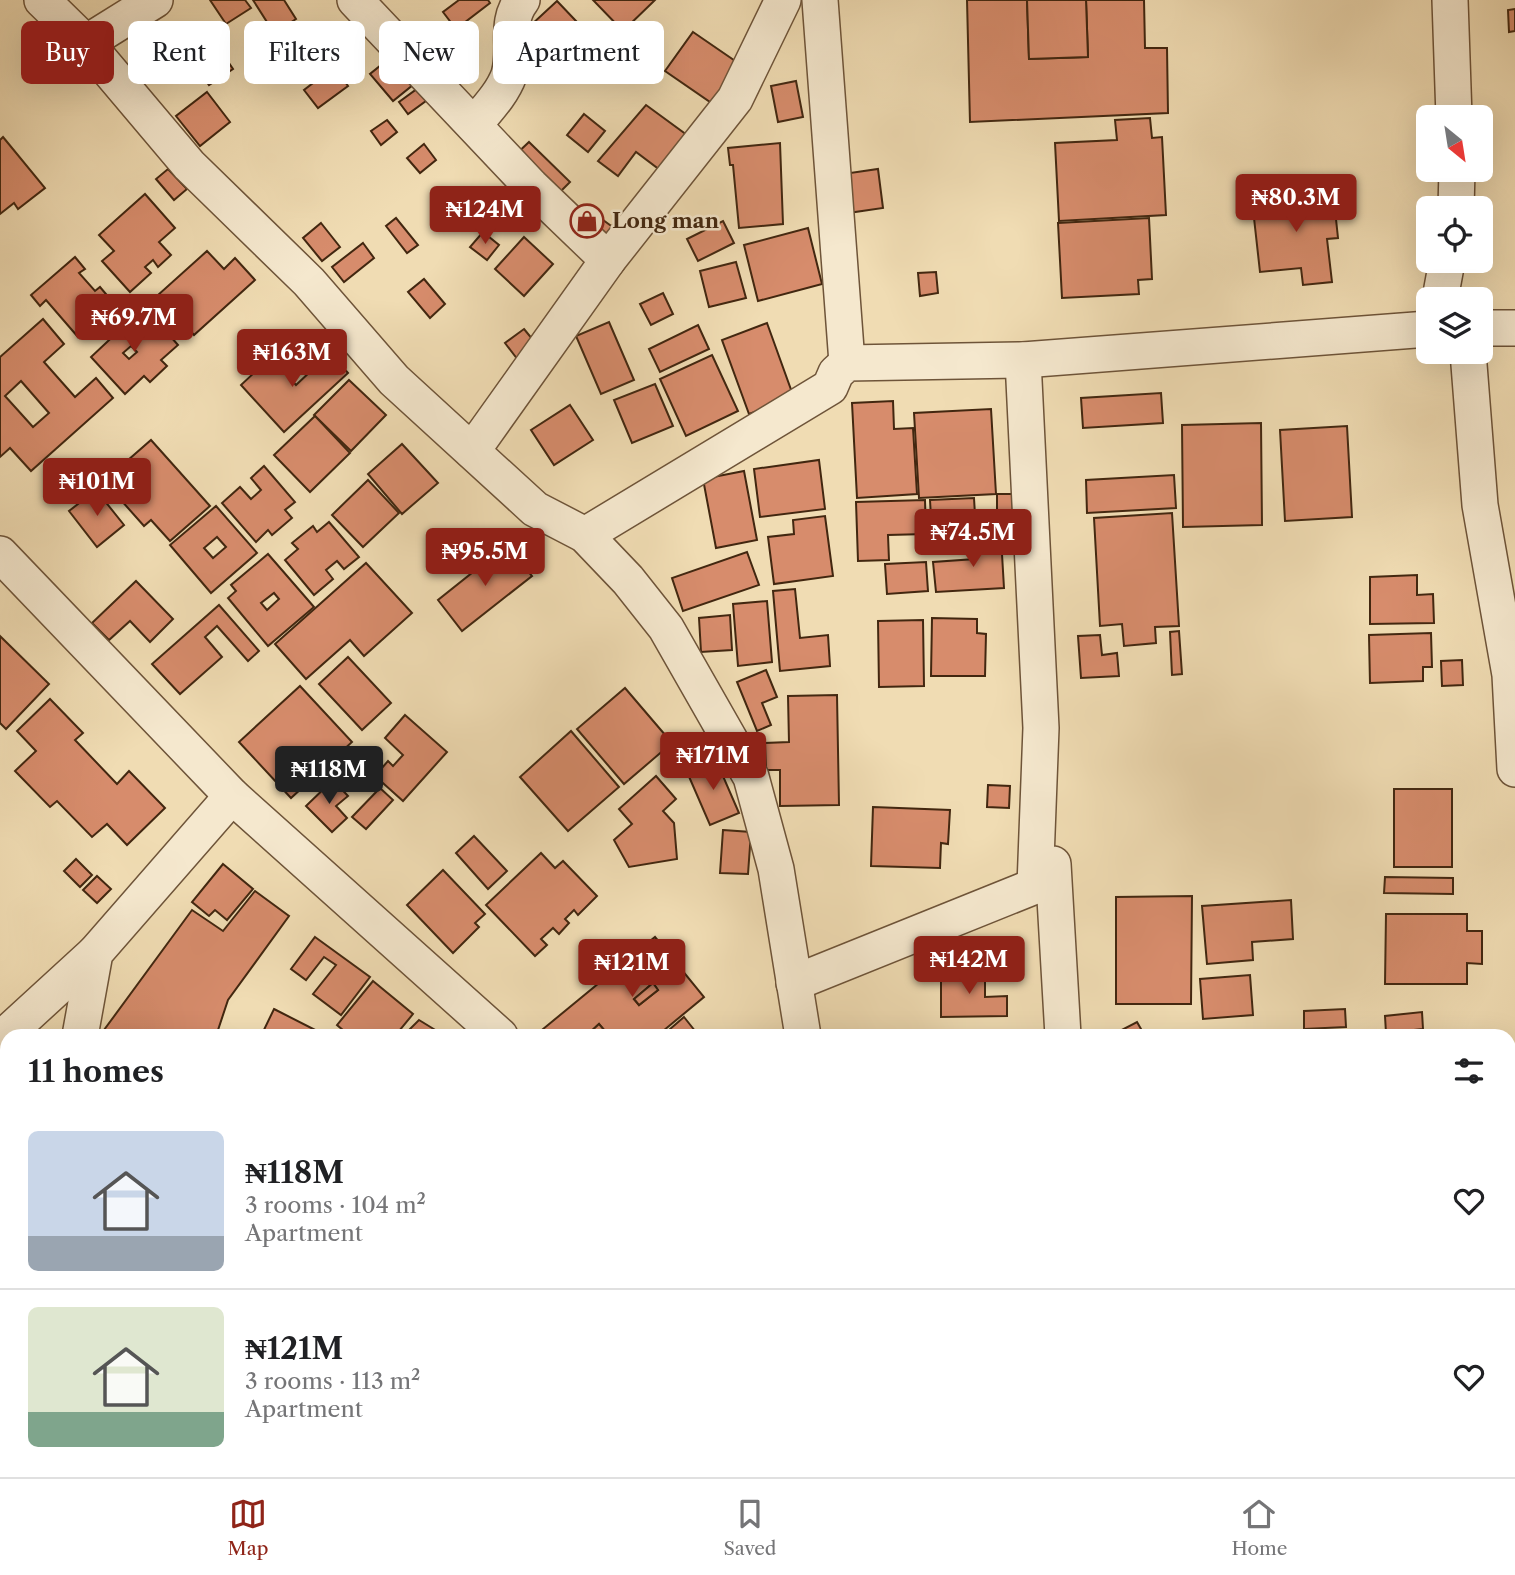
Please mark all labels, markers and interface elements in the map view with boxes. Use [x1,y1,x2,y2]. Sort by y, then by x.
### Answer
chip: Buy [21,21,114,84]
chip: Rent [128,21,230,84]
chip: Filters [244,21,365,84]
chip: New [379,21,479,84]
chip: Apartment [493,21,664,84]
north arrow [1416,105,1493,182]
map controls [1416,105,1493,364]
pin: ₦80.3M [1239,174,1353,234]
text: ₦80.3M [1252,183,1340,211]
pin: ₦124M [436,187,534,246]
text: ₦124M [446,195,524,223]
button: locate [1416,196,1493,273]
shop icon: Long man [568,202,606,240]
place label: Long man [612,208,720,233]
button: layers [1416,287,1493,364]
pin: ₦69.7M [77,294,191,354]
text: ₦69.7M [91,303,177,331]
pin: ₦163M [243,330,341,389]
text: ₦163M [253,338,331,366]
pin: ₦101M [48,458,146,518]
text: ₦101M [59,467,135,495]
pin: ₦74.5M [916,510,1030,569]
text: ₦74.5M [931,518,1015,546]
pin: ₦95.5M [428,528,542,588]
text: ₦95.5M [442,537,528,565]
pin: ₦171M [664,732,762,792]
text: ₦171M [676,741,750,769]
pin: ₦118M [280,746,378,806]
text: ₦118M [291,755,367,783]
pin: ₦142M [920,936,1018,996]
pin: ₦121M [583,940,681,999]
text: ₦142M [930,945,1008,973]
text: ₦121M [594,948,670,976]
icon: filters [1450,1052,1488,1090]
text: 11 homes [28,1053,164,1090]
text: ₦118M [245,1154,344,1191]
icon: home [84,1159,168,1243]
icon: heart [1450,1182,1488,1220]
text: 3 rooms · 104 m² [245,1191,426,1219]
text: Apartment [245,1219,363,1247]
text: ₦121M [245,1330,343,1367]
icon: home [84,1335,168,1419]
icon: heart [1450,1358,1488,1396]
text: 3 rooms · 113 m² [245,1367,421,1395]
text: Apartment [245,1395,363,1423]
tab: Map [228,1495,268,1560]
tab: Saved [724,1495,776,1560]
tab: Home [1232,1495,1287,1560]

